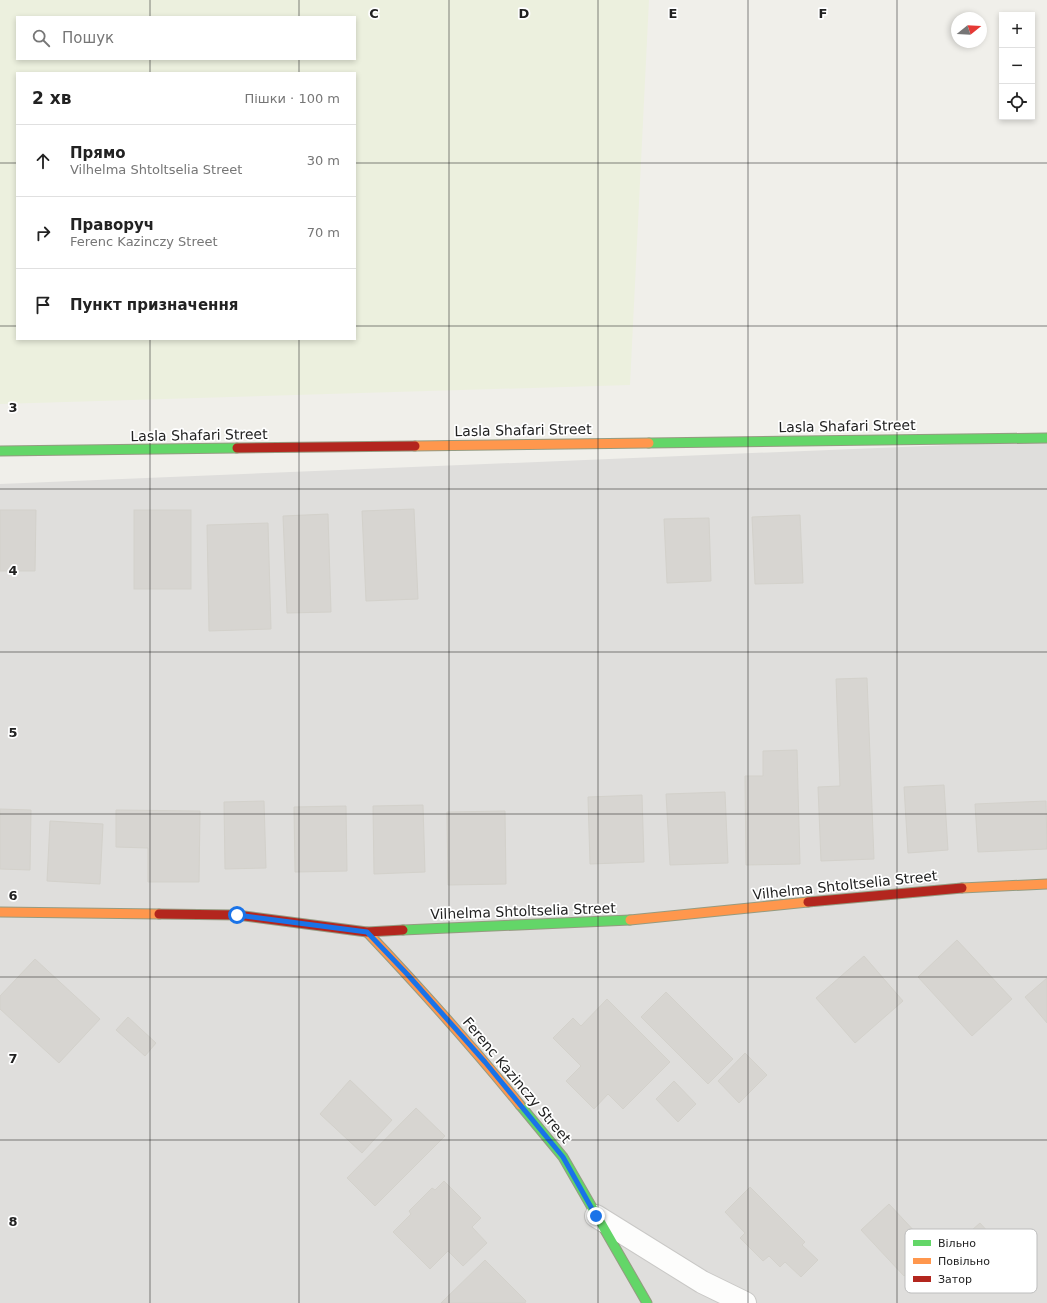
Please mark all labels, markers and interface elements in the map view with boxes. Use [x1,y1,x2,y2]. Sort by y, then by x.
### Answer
text: C [369,6,379,21]
text: D [519,6,530,21]
text: E [669,6,677,21]
text: F [819,6,827,21]
north arrow [951,12,987,48]
map controls [999,12,1035,120]
button: + [999,12,1035,48]
search box [16,16,356,60]
icon: search [30,27,52,49]
text: Пошук [62,29,114,47]
button: − [999,48,1035,84]
button: locate [999,84,1035,120]
text: 2 хв [32,88,71,108]
text: Пішки · 100 m [244,91,340,106]
text: Прямо [70,144,126,162]
icon: ahead [32,150,54,172]
text: 30 m [307,153,340,168]
text: Vilhelma Shtoltselia Street [70,162,242,177]
text: Праворуч [70,216,154,234]
icon: right [32,222,54,244]
text: 70 m [307,225,340,240]
text: Ferenc Kazinczy Street [70,234,218,249]
icon: arrive [32,294,54,316]
text: Пункт призначення [70,296,238,314]
text: 3 [8,400,18,415]
street label: Lasla Shafari Street [778,417,916,435]
street label: Lasla Shafari Street [454,421,592,439]
street label: Lasla Shafari Street [130,426,268,444]
text: 4 [8,563,18,578]
text: 5 [8,725,18,740]
street label: Vilhelma Shtoltselia Street [752,867,939,903]
text: 6 [8,888,18,903]
street label: Vilhelma Shtoltselia Street [430,900,617,922]
route start [228,906,246,924]
street label: Ferenc Kazinczy Street [460,1014,575,1146]
text: 7 [8,1051,18,1066]
route end [587,1207,605,1225]
text: 8 [8,1214,18,1229]
legend [905,1229,1037,1293]
text: Вільно [938,1237,976,1250]
text: Повільно [938,1255,990,1268]
text: Затор [938,1273,972,1286]

